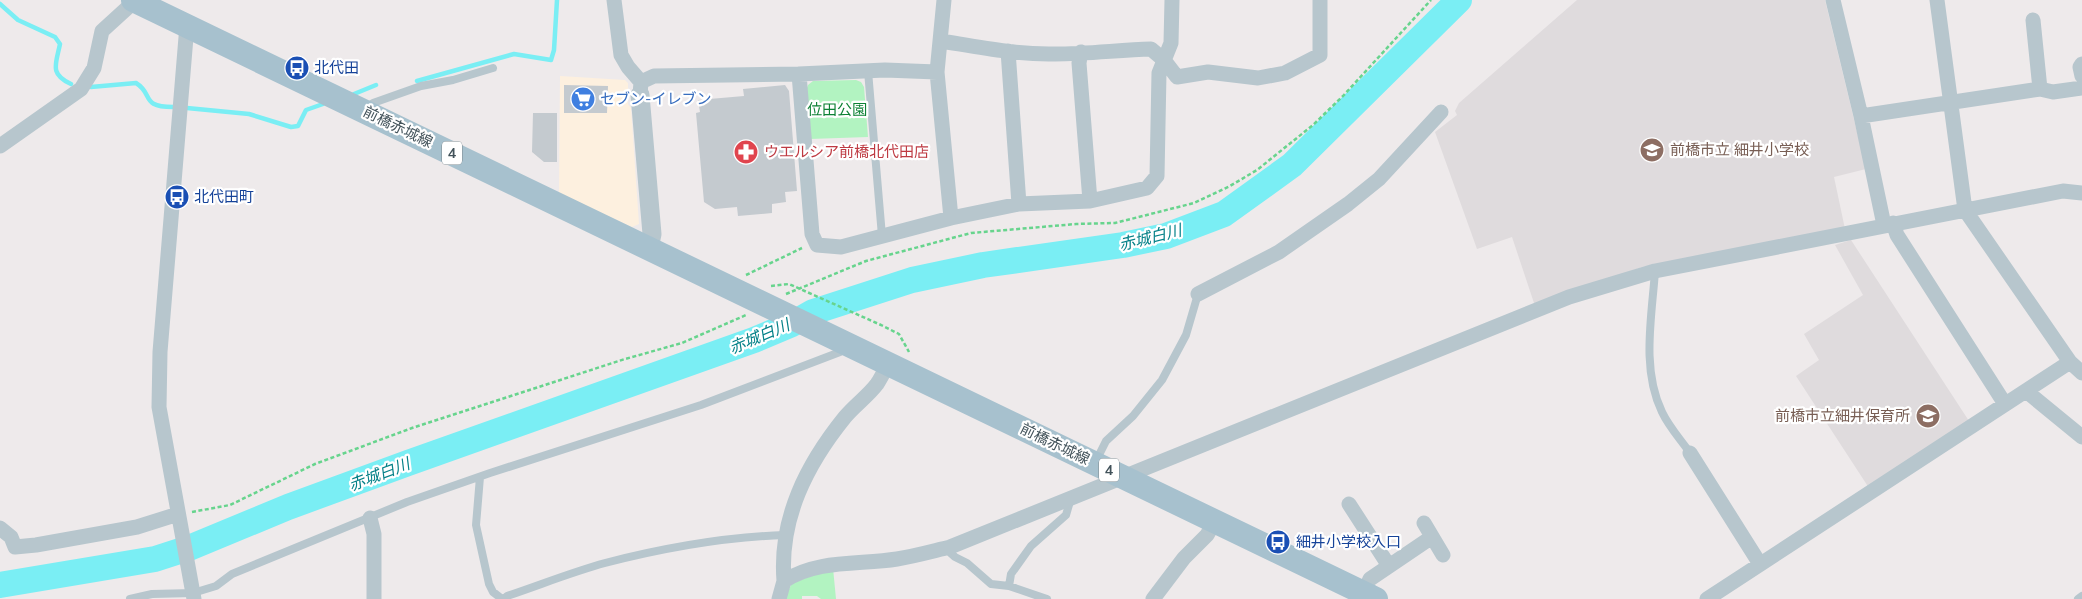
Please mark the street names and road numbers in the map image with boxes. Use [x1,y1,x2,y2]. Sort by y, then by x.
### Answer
street label: 前橋赤城線 [360,102,436,152]
road number: 4 [442,142,462,164]
street label: 前橋赤城線 [1017,419,1093,469]
road number: 4 [1099,458,1119,482]

